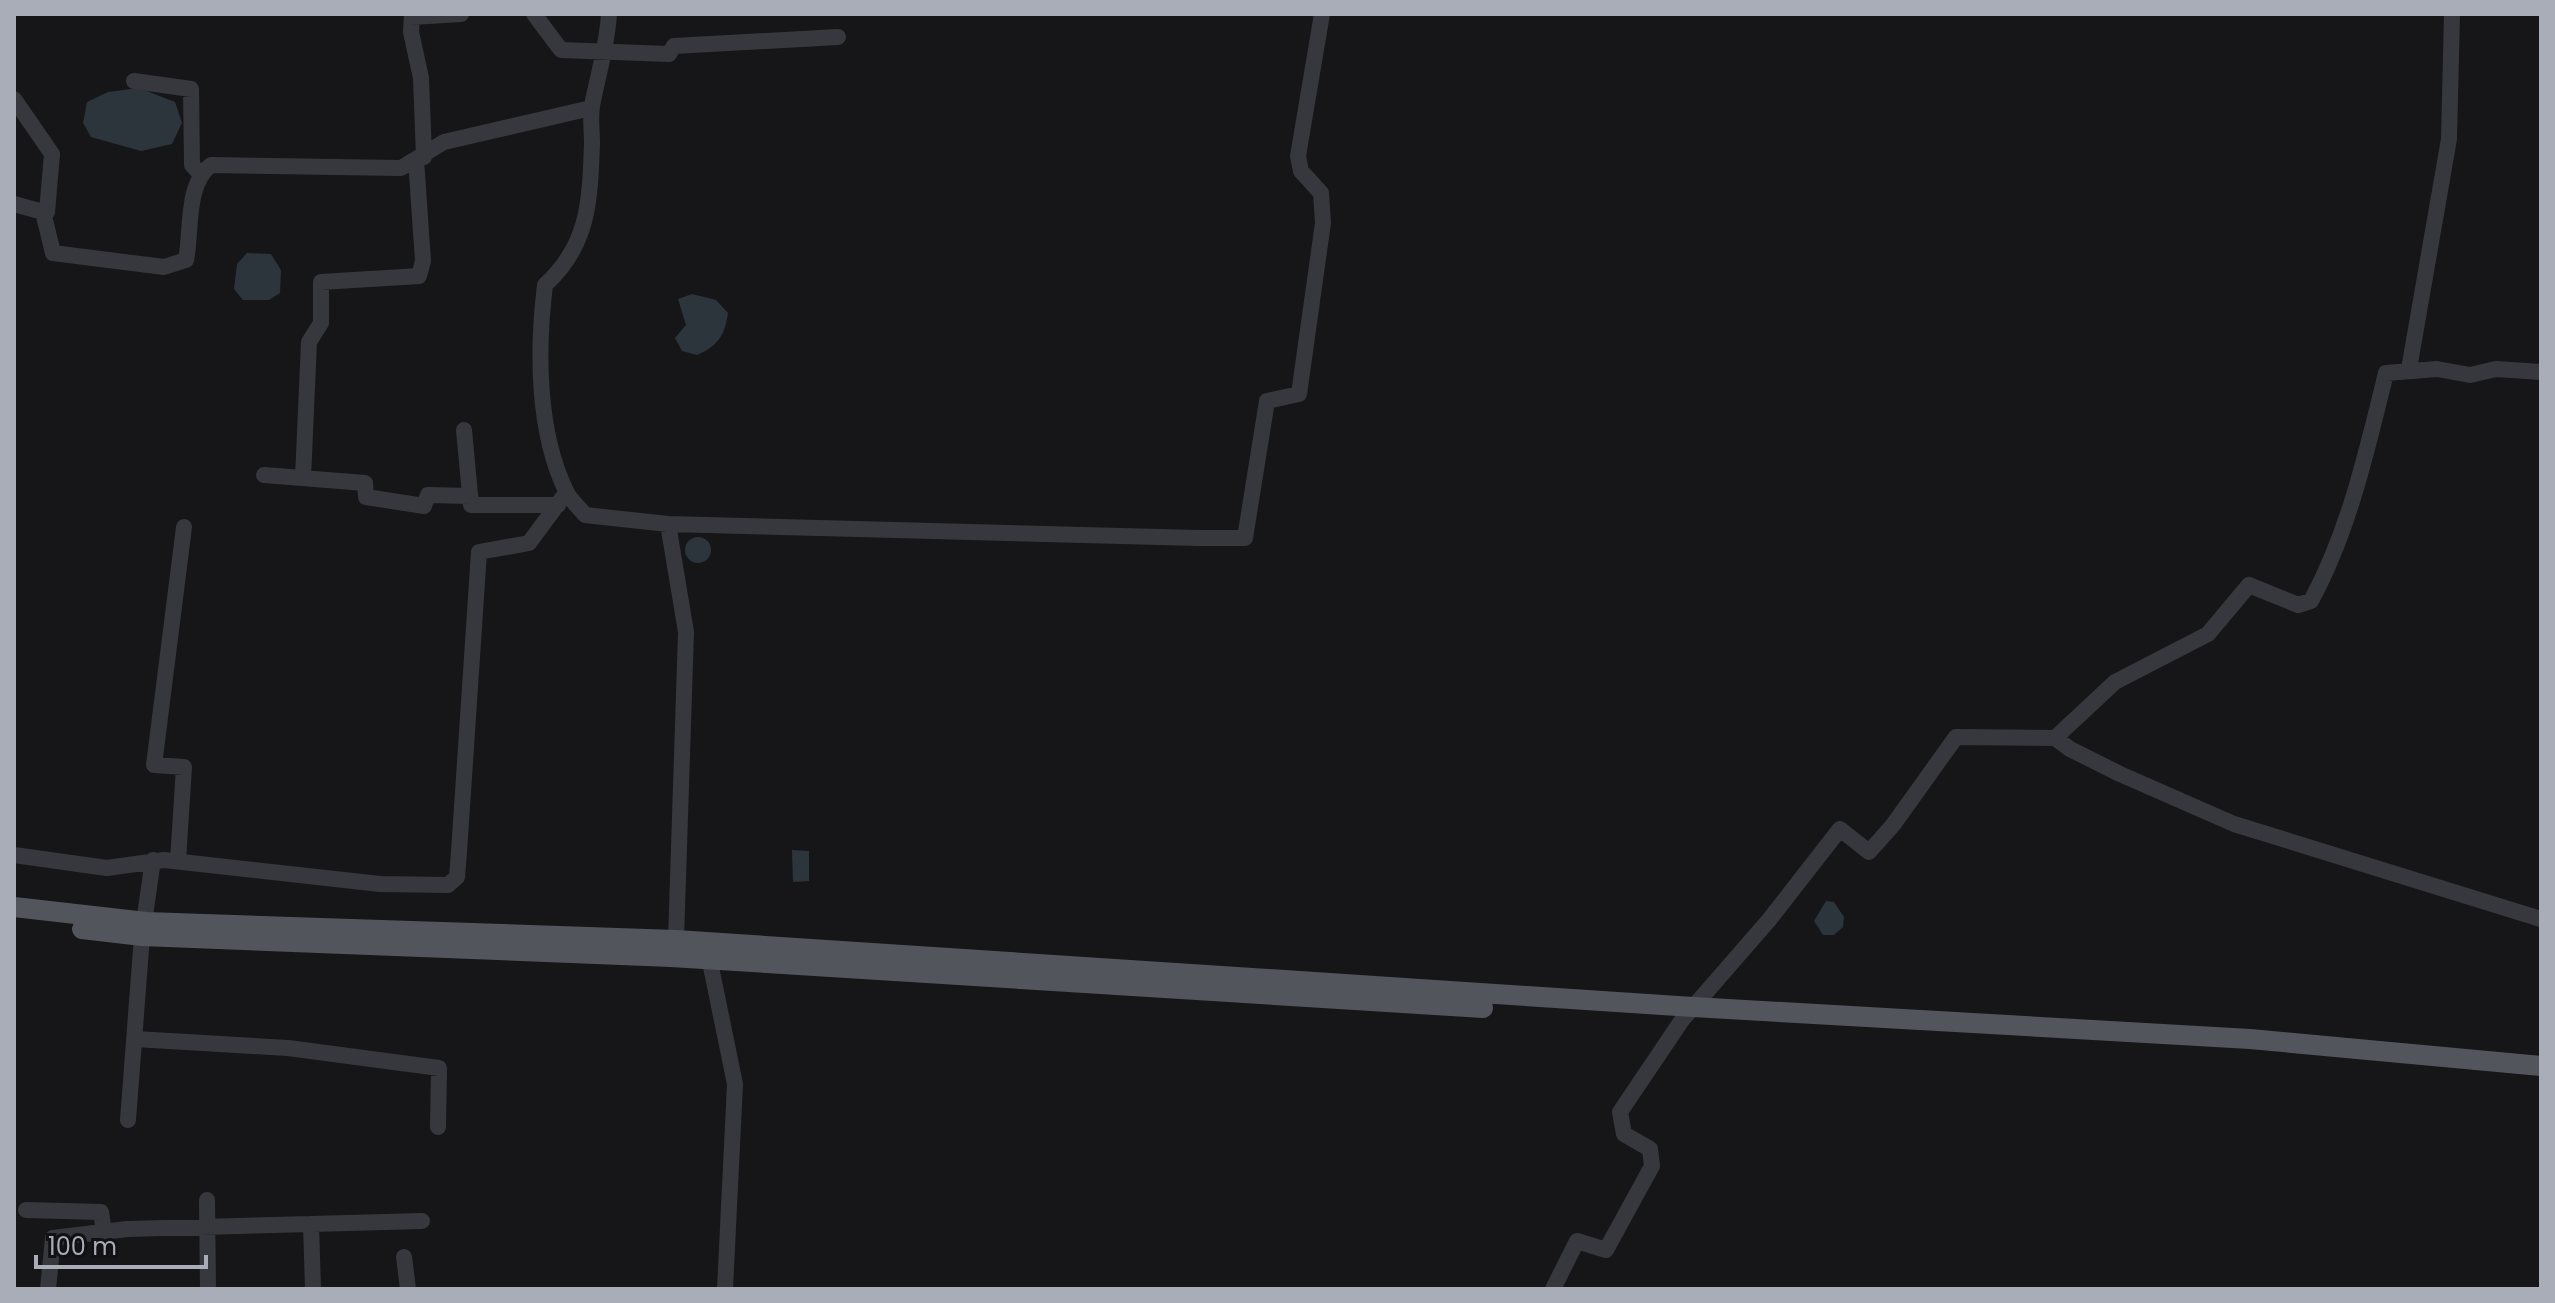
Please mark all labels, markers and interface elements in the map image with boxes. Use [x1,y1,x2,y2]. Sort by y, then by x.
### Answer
scale bar [36,1219,206,1269]
text: 100 m [48,1230,117,1263]

